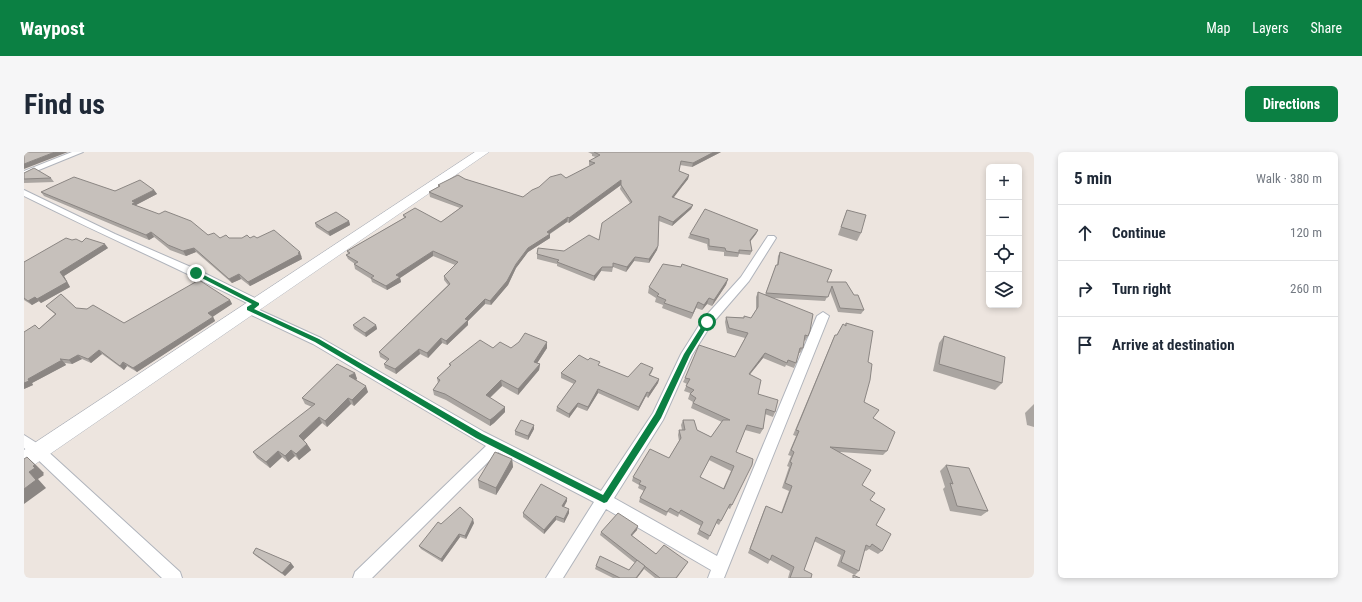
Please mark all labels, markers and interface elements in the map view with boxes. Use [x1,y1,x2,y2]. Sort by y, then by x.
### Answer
text: Waypost [20,17,85,40]
text: Map [1206,20,1230,36]
text: Layers [1252,20,1289,36]
text: Share [1311,20,1342,36]
button: Directions [1245,86,1338,122]
text: Find us [24,88,105,121]
map controls [986,164,1022,308]
button: + [986,164,1022,200]
text: 5 min [1074,168,1112,188]
text: Walk · 380 m [1256,171,1322,186]
button: − [986,200,1022,236]
icon: ahead [1074,222,1096,244]
text: Continue [1112,224,1166,242]
text: 120 m [1290,225,1322,240]
button: locate [986,236,1022,272]
route end [187,264,205,282]
button: layers [986,272,1022,308]
icon: right [1074,278,1096,300]
text: Turn right [1112,280,1171,298]
text: 260 m [1290,281,1322,296]
route start [698,313,716,331]
icon: arrive [1074,334,1096,356]
text: Arrive at destination [1112,336,1235,354]

